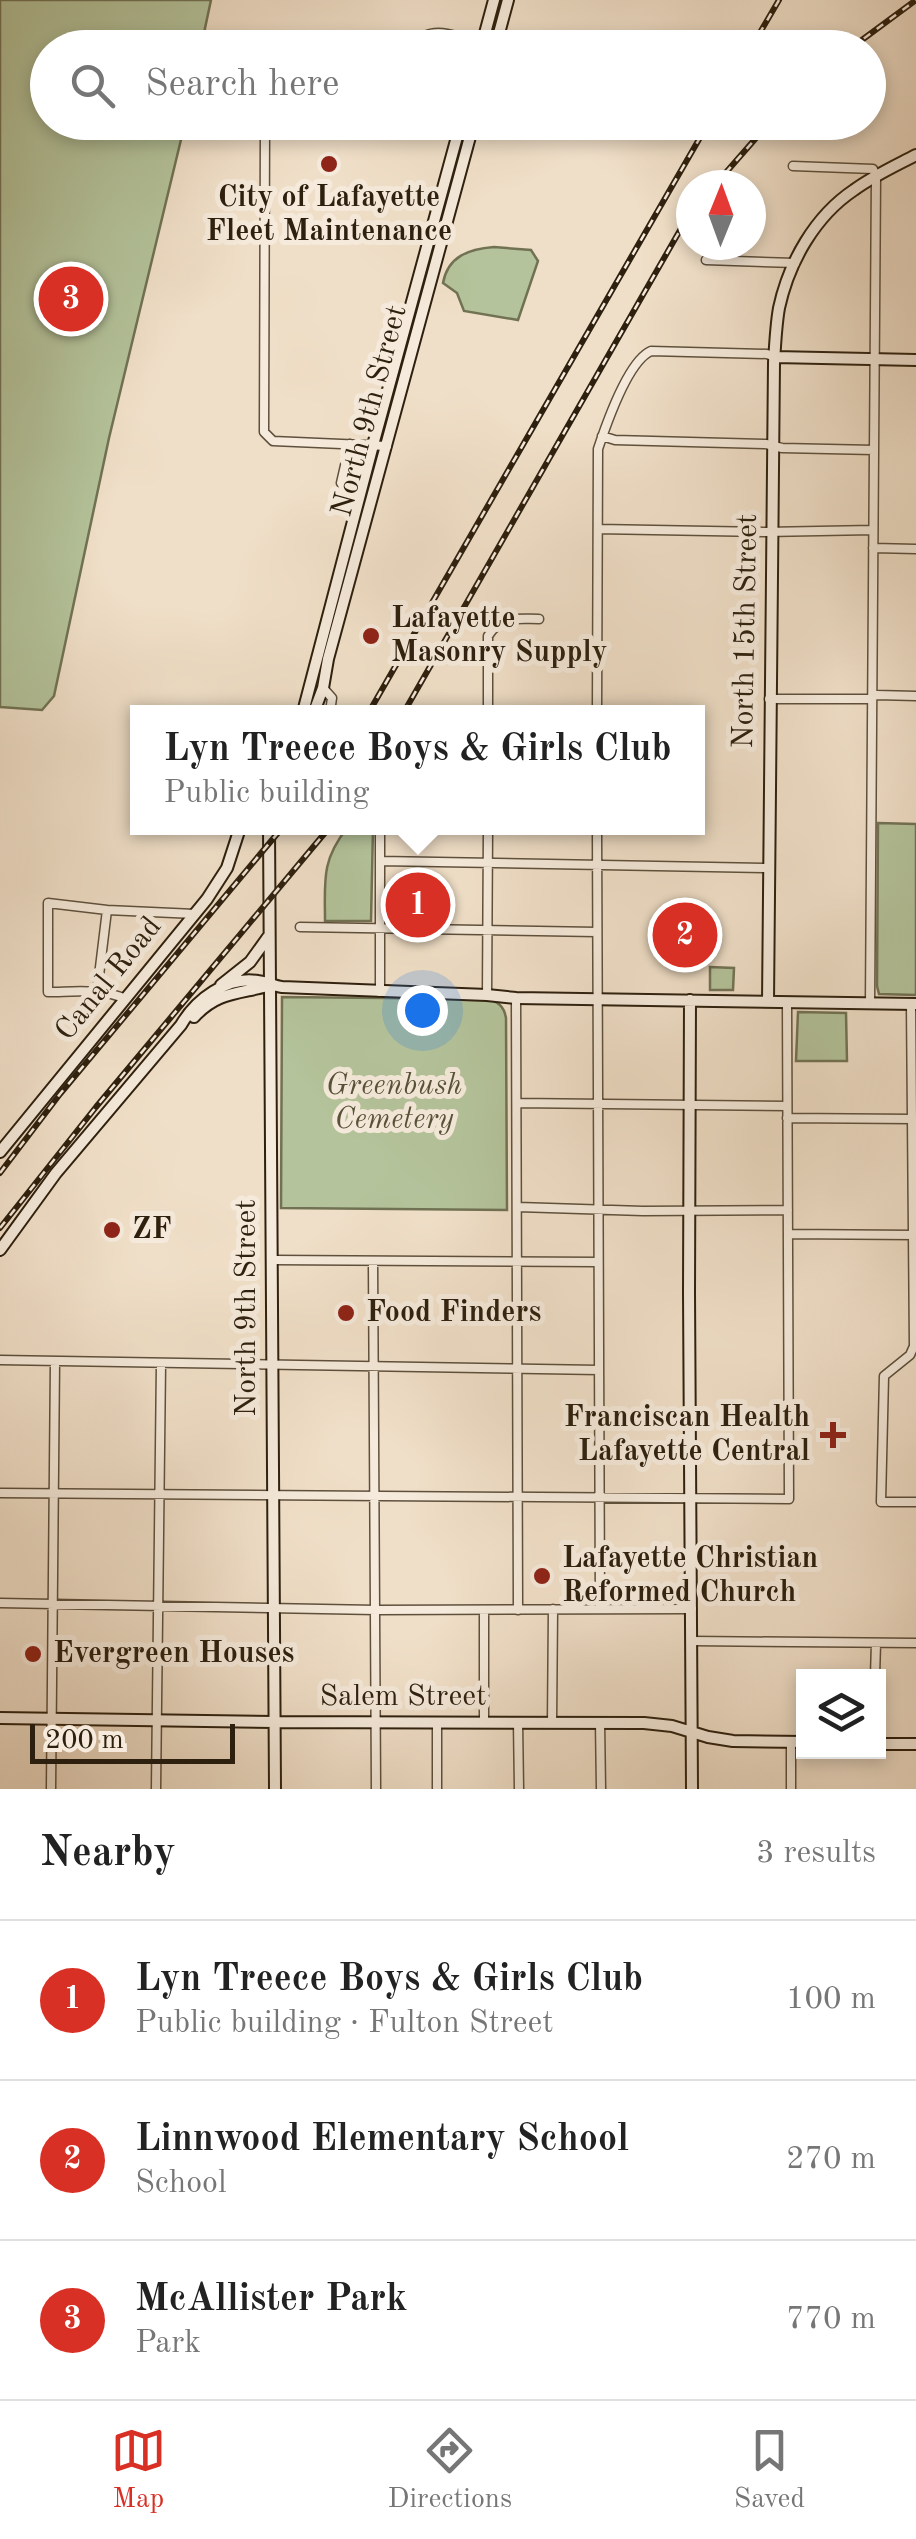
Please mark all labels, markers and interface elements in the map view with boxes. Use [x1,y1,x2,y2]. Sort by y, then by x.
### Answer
search box [30,30,886,140]
icon: search [65,58,120,113]
text: Search here [145,66,340,104]
marker: City of Lafayette Fleet Maintenance [318,153,340,175]
north arrow [676,170,766,260]
place label: City of Lafayette Fleet Maintenance [206,183,452,247]
pin: 3 [38,262,104,336]
street label: North 9th Street [327,302,413,520]
street label: North 15th Street [729,513,763,749]
place label: Lafayette Masonry Supply [391,604,607,668]
marker: Lafayette Masonry Supply [360,625,382,647]
popup [130,705,705,835]
text: Lyn Treece Boys & Girls Club [163,731,672,769]
text: Public building [163,778,370,810]
pin: 1 [386,868,450,942]
pin: 2 [652,898,718,972]
street label: Canal Road [50,912,168,1046]
your location [397,985,448,1036]
park label: Greenbush Cemetery [326,1071,462,1135]
street label: North 9th Street [232,1199,262,1417]
place label: ZF [132,1215,172,1245]
marker: ZF [101,1219,123,1241]
place label: Food Finders [366,1298,541,1328]
marker: Food Finders [335,1302,357,1324]
place label: Franciscan Health Lafayette Central [564,1403,810,1467]
marker: Franciscan Health Lafayette Central [820,1422,846,1448]
place label: Lafayette Christian Reformed Church [562,1544,818,1608]
marker: Lafayette Christian Reformed Church [531,1565,553,1587]
place label: Evergreen Houses [53,1639,294,1669]
marker: Evergreen Houses [22,1643,44,1665]
map controls [796,1669,886,1759]
button: layers [796,1669,886,1759]
street label: Salem Street [319,1682,487,1712]
scale bar [30,1719,235,1764]
text: 200 m [45,1727,124,1755]
text: Nearby [40,1833,176,1875]
text: 3 results [756,1838,876,1870]
text: Lyn Treece Boys & Girls Club [135,1961,643,1999]
text: 1 [63,1984,82,2016]
text: 100 m [786,1984,876,2016]
text: Public building · Fulton Street [135,2008,553,2040]
text: Linnwood Elementary School [135,2121,629,2159]
text: 2 [63,2144,82,2176]
text: 270 m [786,2144,876,2176]
text: School [135,2168,227,2200]
text: McAllister Park [135,2281,407,2319]
text: 3 [63,2304,82,2336]
text: 770 m [786,2304,876,2336]
text: Park [135,2328,201,2360]
tab: Map [111,2423,166,2518]
tab: Directions [388,2423,512,2518]
tab: Saved [734,2423,805,2518]

